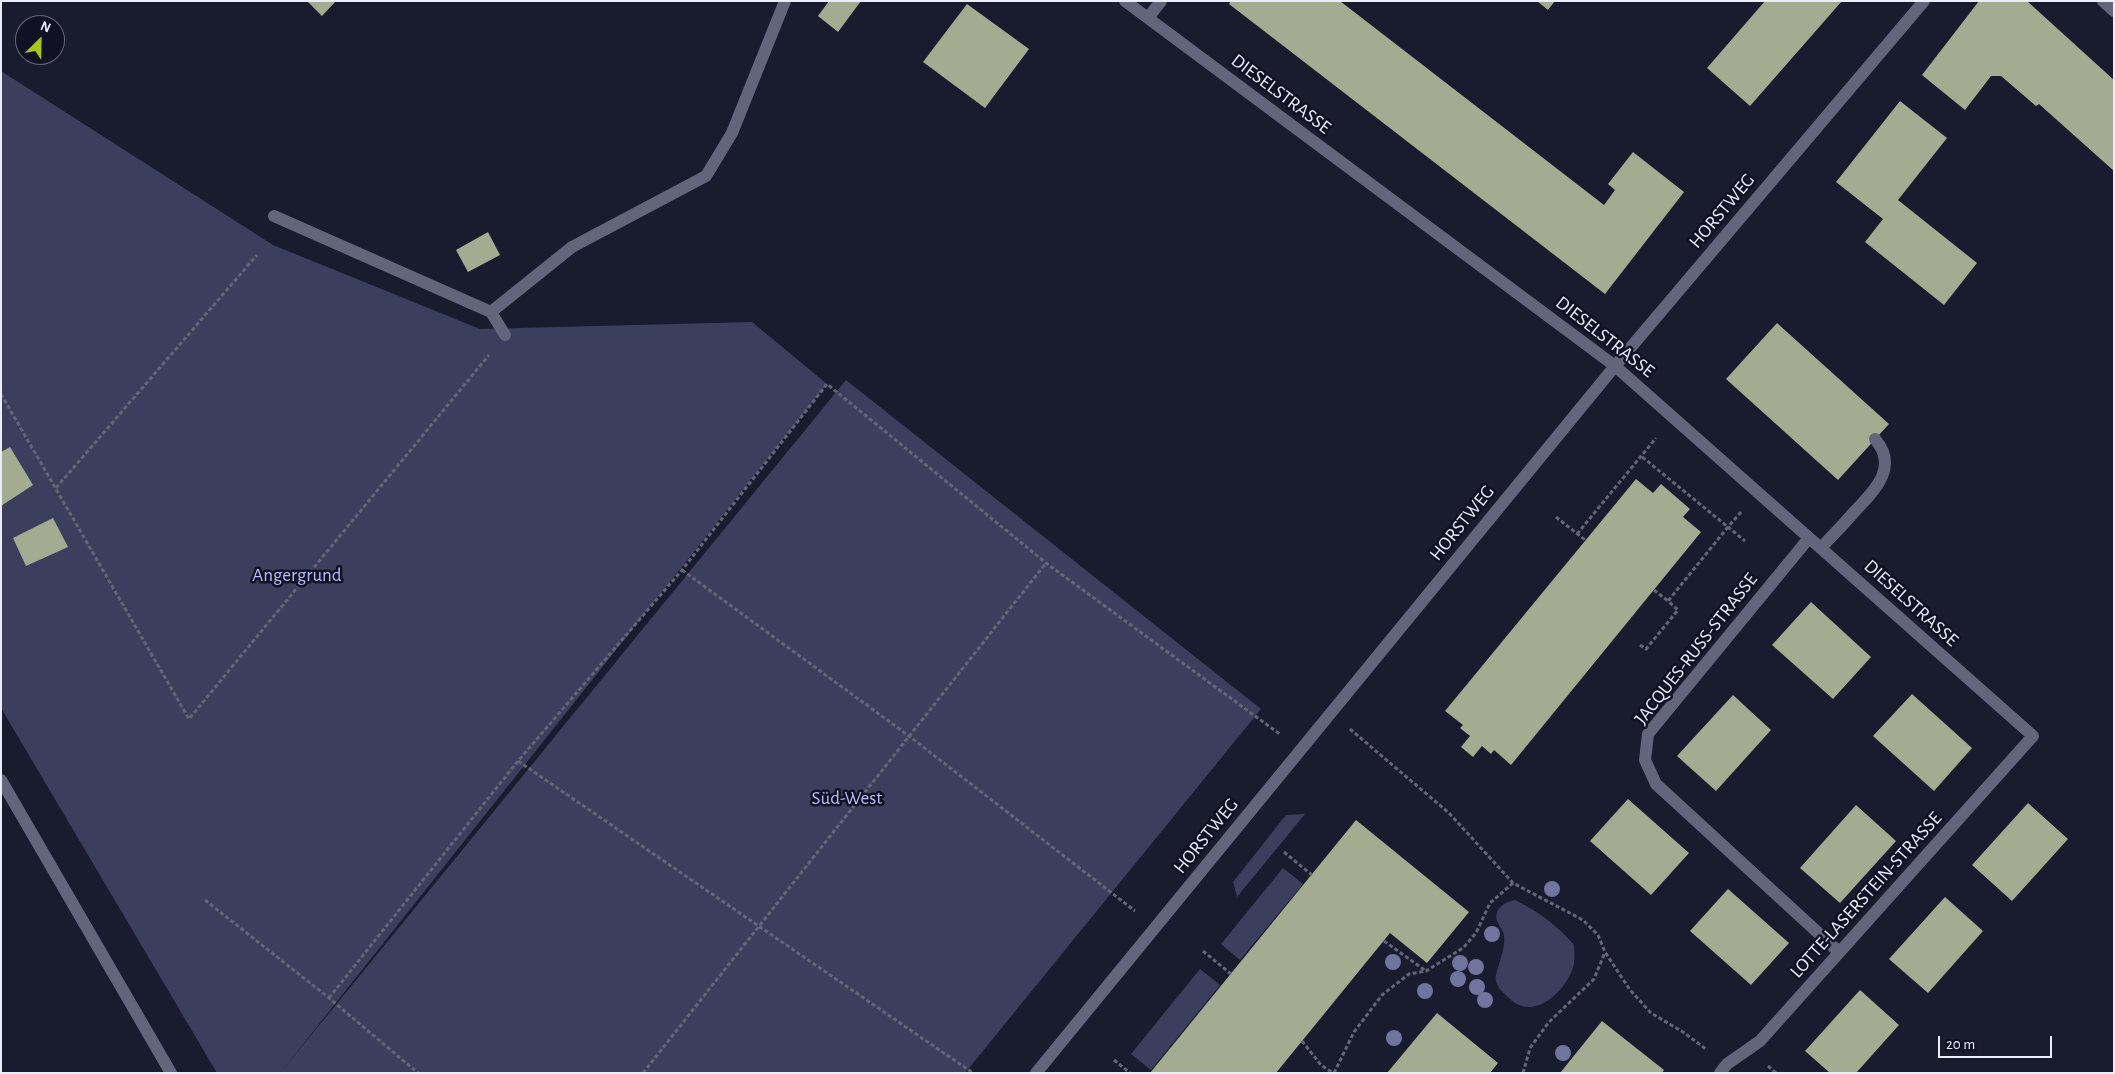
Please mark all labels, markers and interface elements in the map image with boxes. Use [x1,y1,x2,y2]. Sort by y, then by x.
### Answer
north arrow [15,15,65,65]
text: N [38,19,53,35]
street label: DIESELSTRASSE [1227,49,1335,139]
street label: HORSTWEG [1684,169,1760,253]
street label: DIESELSTRASSE [1551,291,1659,383]
street label: HORSTWEG [1425,481,1499,565]
street label: DIESELSTRASSE [1859,555,1963,651]
park label: Angergrund [252,564,342,586]
street label: JACQUES-RUSS-STRASSE [1630,569,1762,729]
park label: Süd-West [812,787,882,809]
street label: HORSTWEG [1169,794,1243,878]
street label: LOTTE-LASERSTEIN-STRASSE [1785,807,1947,983]
scale bar [1940,1026,2054,1058]
text: 20 m [1946,1037,1975,1052]

